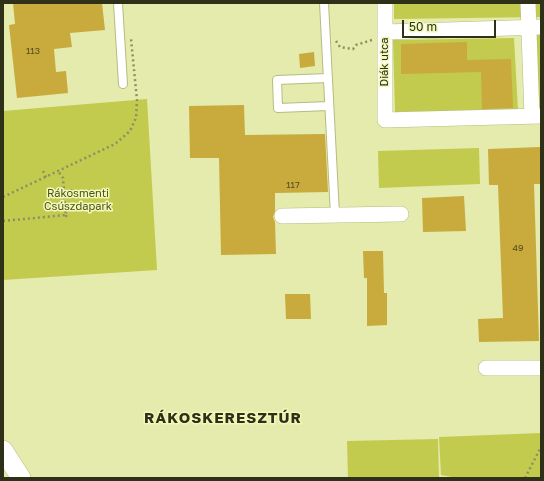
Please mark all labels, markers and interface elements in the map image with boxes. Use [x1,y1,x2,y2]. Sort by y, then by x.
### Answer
scale bar [404,12,498,38]
text: 50 m [409,19,437,34]
street label: Diák utca [378,37,392,87]
house number: 113 [26,46,40,56]
house number: 117 [286,180,300,190]
park label: Rákosmenti Csúszdapark [44,187,112,213]
house number: 49 [513,243,523,253]
district label: RÁKOSKERESZTÚR [144,409,302,427]

